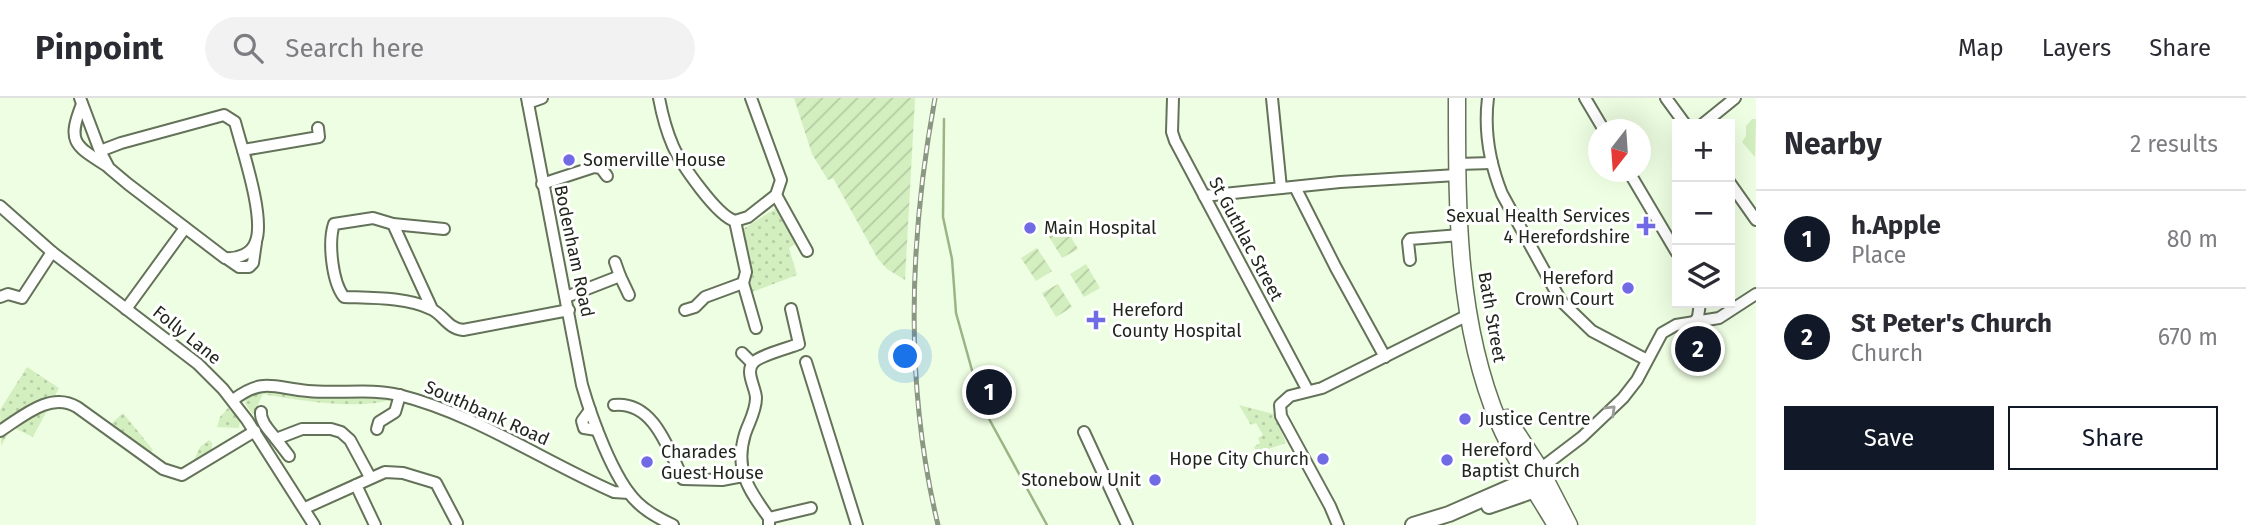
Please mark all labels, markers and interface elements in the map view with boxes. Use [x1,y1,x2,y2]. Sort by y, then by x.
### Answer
search box [205,17,695,80]
text: Pinpoint [35,28,163,68]
icon: search [229,29,267,67]
text: Search here [285,33,424,64]
text: Map [1958,34,2004,62]
text: Layers [2042,34,2111,62]
text: Share [2149,34,2211,62]
north arrow [1588,119,1651,182]
map controls [1672,119,1735,308]
button: + [1672,119,1735,182]
text: Nearby [1784,126,1882,162]
text: 2 results [2130,130,2218,158]
place label: Somerville House [583,149,726,171]
marker: Somerville House [561,152,577,168]
street label: St Guthlac Street [1204,173,1288,305]
button: − [1672,182,1735,245]
street label: Bodenham Road [549,183,599,319]
place label: Sexual Health Services 4 Herefordshire [1446,205,1630,248]
text: h.Apple [1851,210,1941,241]
marker: Sexual Health Services 4 Herefordshire [1636,216,1656,236]
place label: Main Hospital [1044,217,1156,239]
marker: Main Hospital [1022,220,1038,236]
text: 1 [1802,225,1812,253]
text: 80 m [2167,225,2218,253]
text: Place [1851,241,1906,269]
button: layers [1672,245,1735,308]
place label: Hereford Crown Court [1515,267,1615,310]
street label: Bath Street [1473,270,1511,364]
marker: Hereford Crown Court [1620,280,1636,296]
place label: Hereford County Hospital [1112,299,1241,342]
street label: Folly Lane [148,301,226,369]
text: St Peter's Church [1851,308,2052,339]
marker: Hereford County Hospital [1086,310,1106,330]
pin: 2 [1675,323,1721,375]
text: 2 [1801,323,1813,351]
text: 670 m [2158,323,2218,351]
your location [888,339,922,373]
text: Church [1851,339,1923,367]
pin: 1 [966,366,1012,418]
street label: Southbank Road [421,376,553,450]
one-way arrow [1603,406,1616,419]
button: Save [1784,406,1994,470]
button: Share [2008,406,2218,470]
place label: Justice Centre [1479,408,1591,430]
marker: Justice Centre [1457,411,1473,427]
place label: Hereford Baptist Church [1461,439,1580,482]
place label: Charades Guest House [661,441,764,484]
place label: Hope City Church [1169,448,1309,470]
marker: Hope City Church [1315,451,1331,467]
marker: Hereford Baptist Church [1439,452,1455,468]
marker: Charades Guest House [639,454,655,470]
place label: Stonebow Unit [1021,469,1141,491]
marker: Stonebow Unit [1147,472,1163,488]

